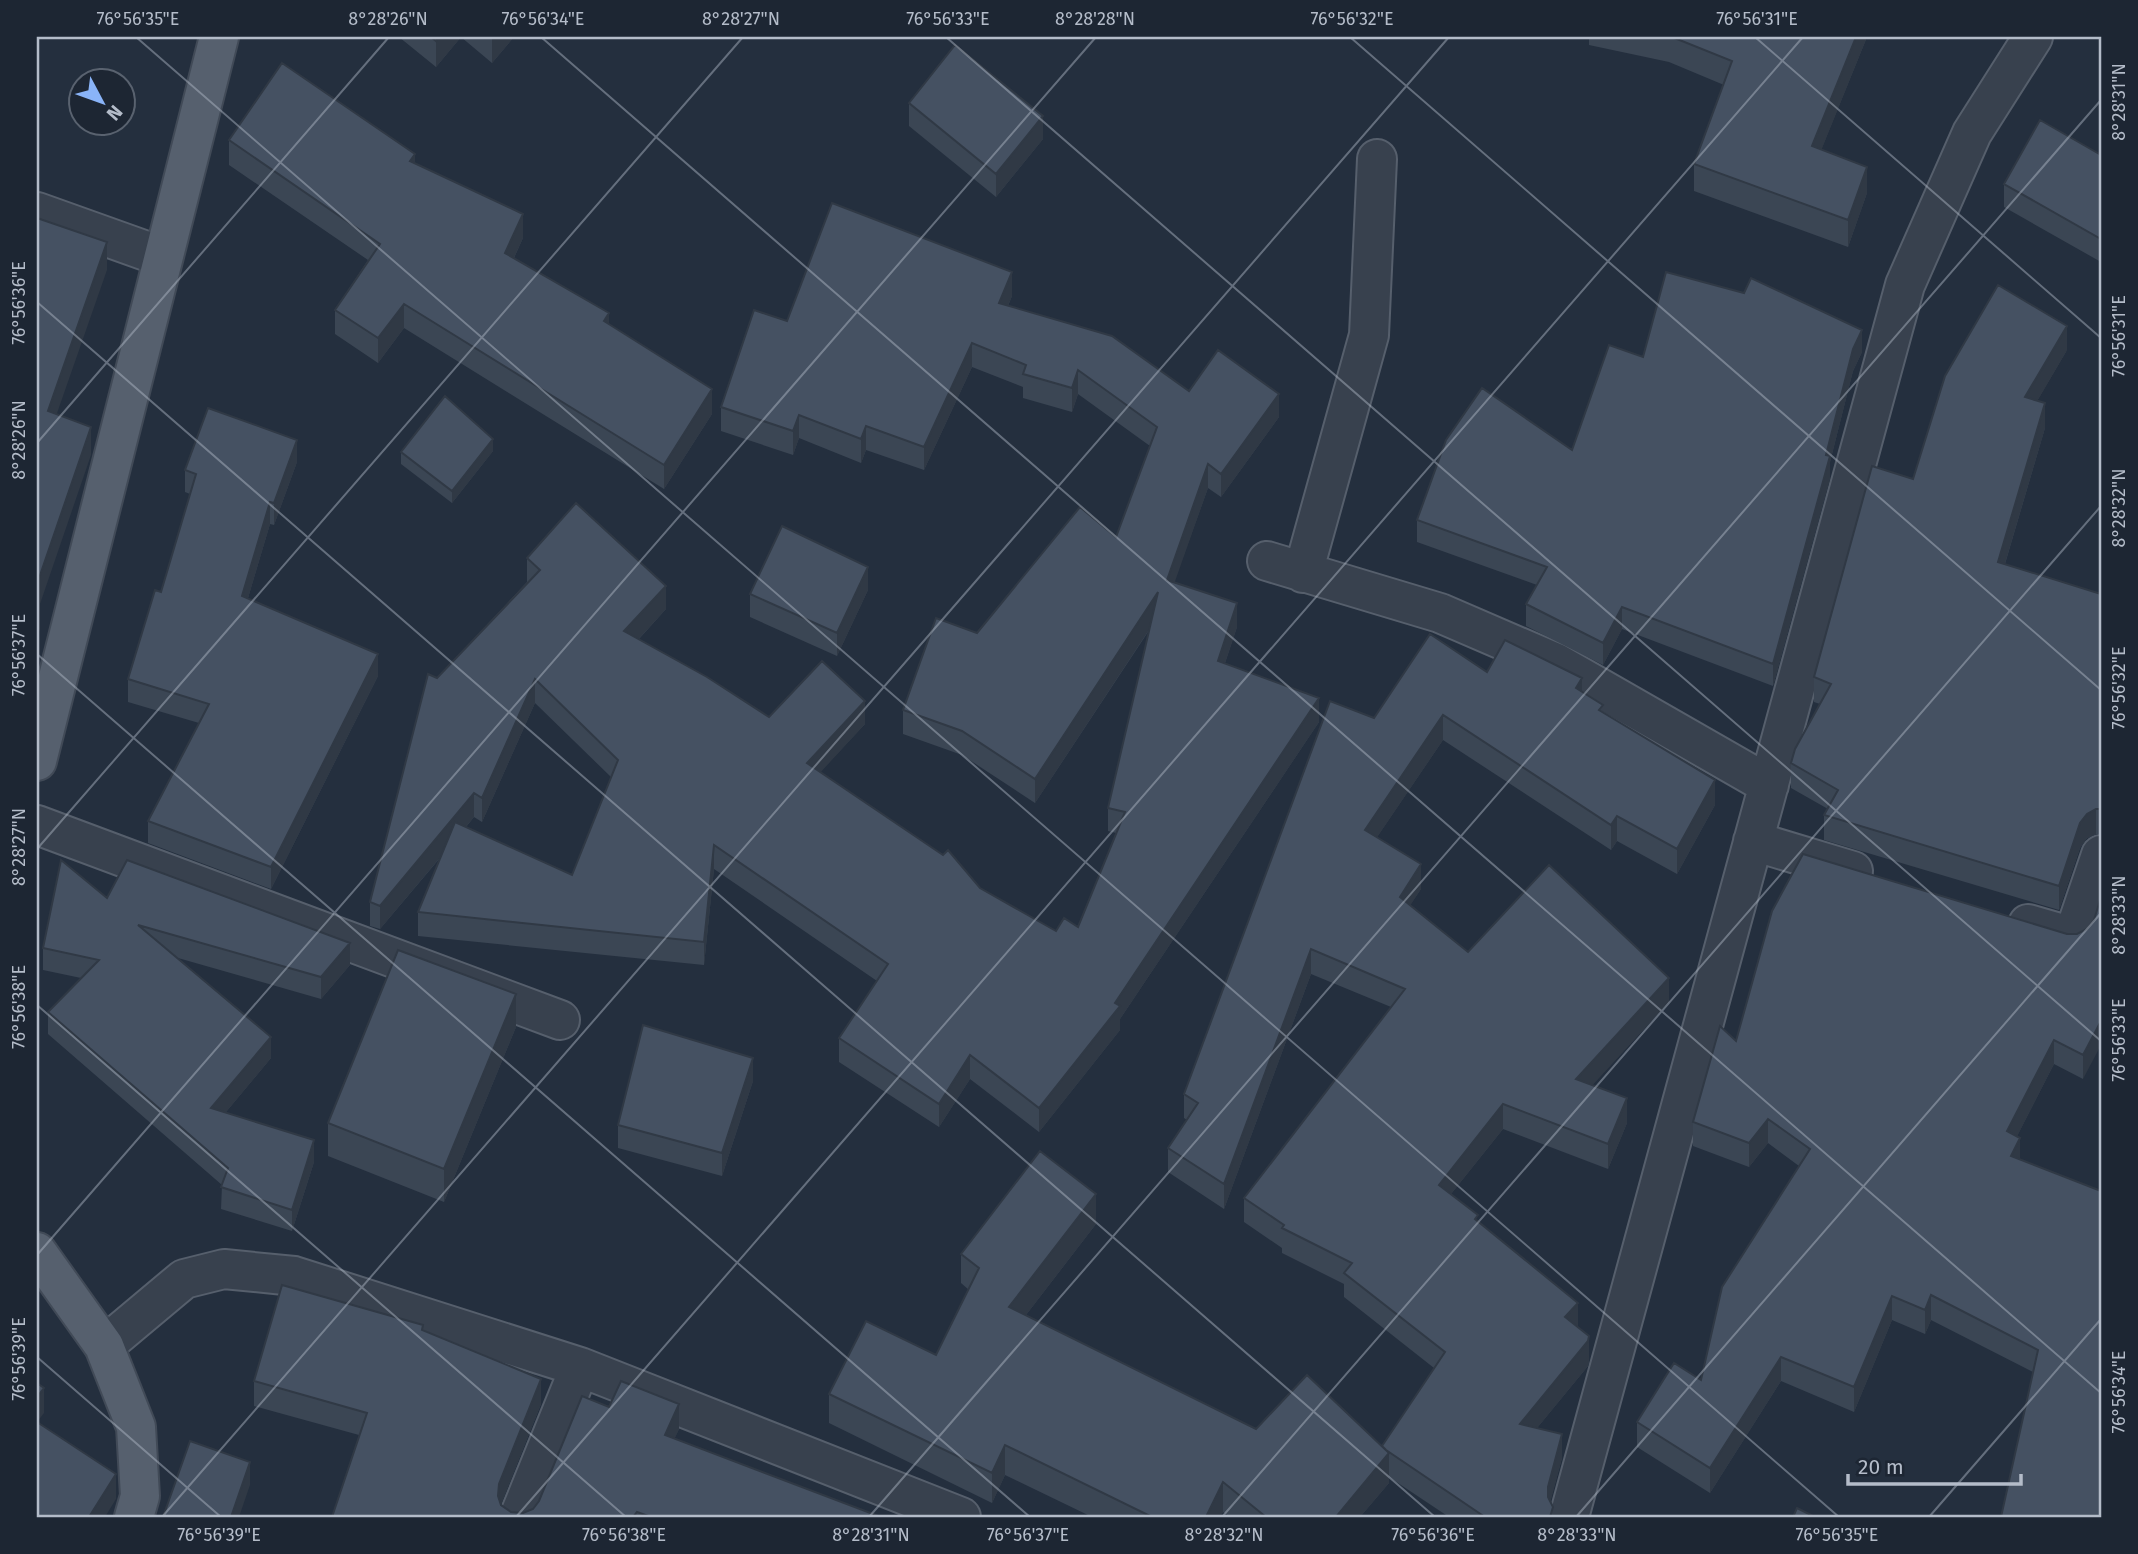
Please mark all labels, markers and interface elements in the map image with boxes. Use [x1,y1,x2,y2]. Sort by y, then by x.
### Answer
text: 76°56'35"E [97,8,179,30]
text: 8°28'26"N [348,8,428,30]
text: 76°56'34"E [502,8,584,30]
text: 8°28'27"N [702,8,780,30]
text: 76°56'33"E [906,8,990,30]
text: 8°28'28"N [1055,8,1135,30]
text: 76°56'32"E [1310,8,1394,30]
text: 76°56'31"E [1716,8,1798,30]
text: 8°28'31"N [2108,63,2130,141]
north arrow [66,66,136,136]
text: N [102,101,127,125]
text: 76°56'36"E [8,261,30,345]
text: 76°56'31"E [2108,295,2130,377]
text: 8°28'26"N [8,400,30,480]
text: 8°28'32"N [2108,468,2130,548]
text: 76°56'37"E [8,614,30,696]
text: 76°56'32"E [2108,646,2130,730]
text: 8°28'27"N [8,808,30,886]
text: 8°28'33"N [2108,875,2130,955]
text: 76°56'38"E [8,965,30,1049]
text: 76°56'33"E [2108,998,2130,1082]
text: 76°56'39"E [8,1317,30,1401]
text: 76°56'34"E [2108,1351,2130,1433]
scale bar [1848,1442,2021,1486]
text: 20 m [1858,1454,1904,1480]
text: 76°56'39"E [177,1524,261,1546]
text: 76°56'38"E [582,1524,666,1546]
text: 8°28'31"N [832,1524,910,1546]
text: 76°56'37"E [987,1524,1069,1546]
text: 8°28'32"N [1184,1524,1264,1546]
text: 76°56'36"E [1391,1524,1475,1546]
text: 8°28'33"N [1537,1524,1617,1546]
text: 76°56'35"E [1796,1524,1878,1546]

